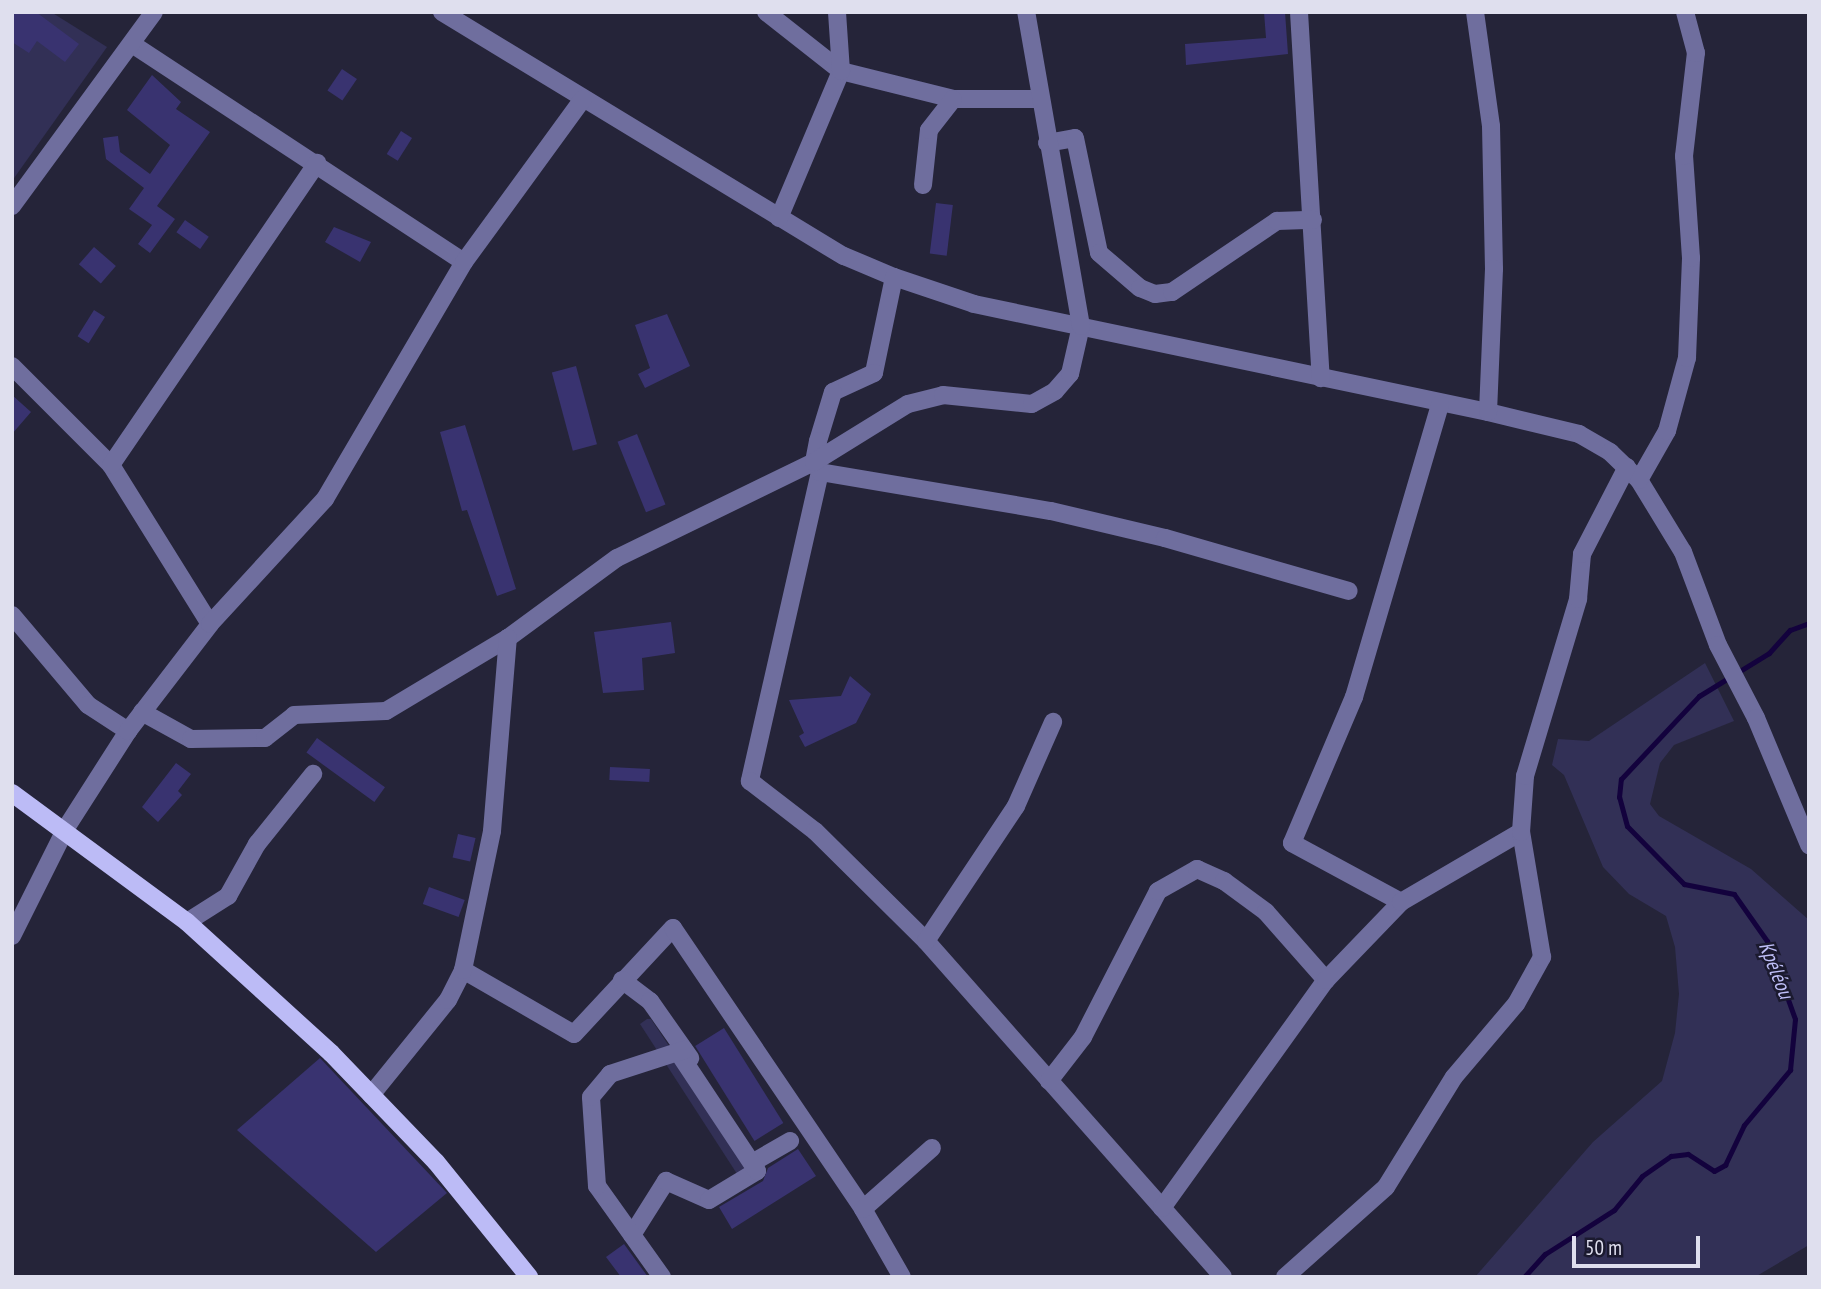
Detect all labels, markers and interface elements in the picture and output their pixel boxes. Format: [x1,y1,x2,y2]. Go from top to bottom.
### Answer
water label: Kpéléou [1753,938,1799,1002]
scale bar [1576,1222,1704,1266]
text: 50 m [1585,1234,1622,1261]

